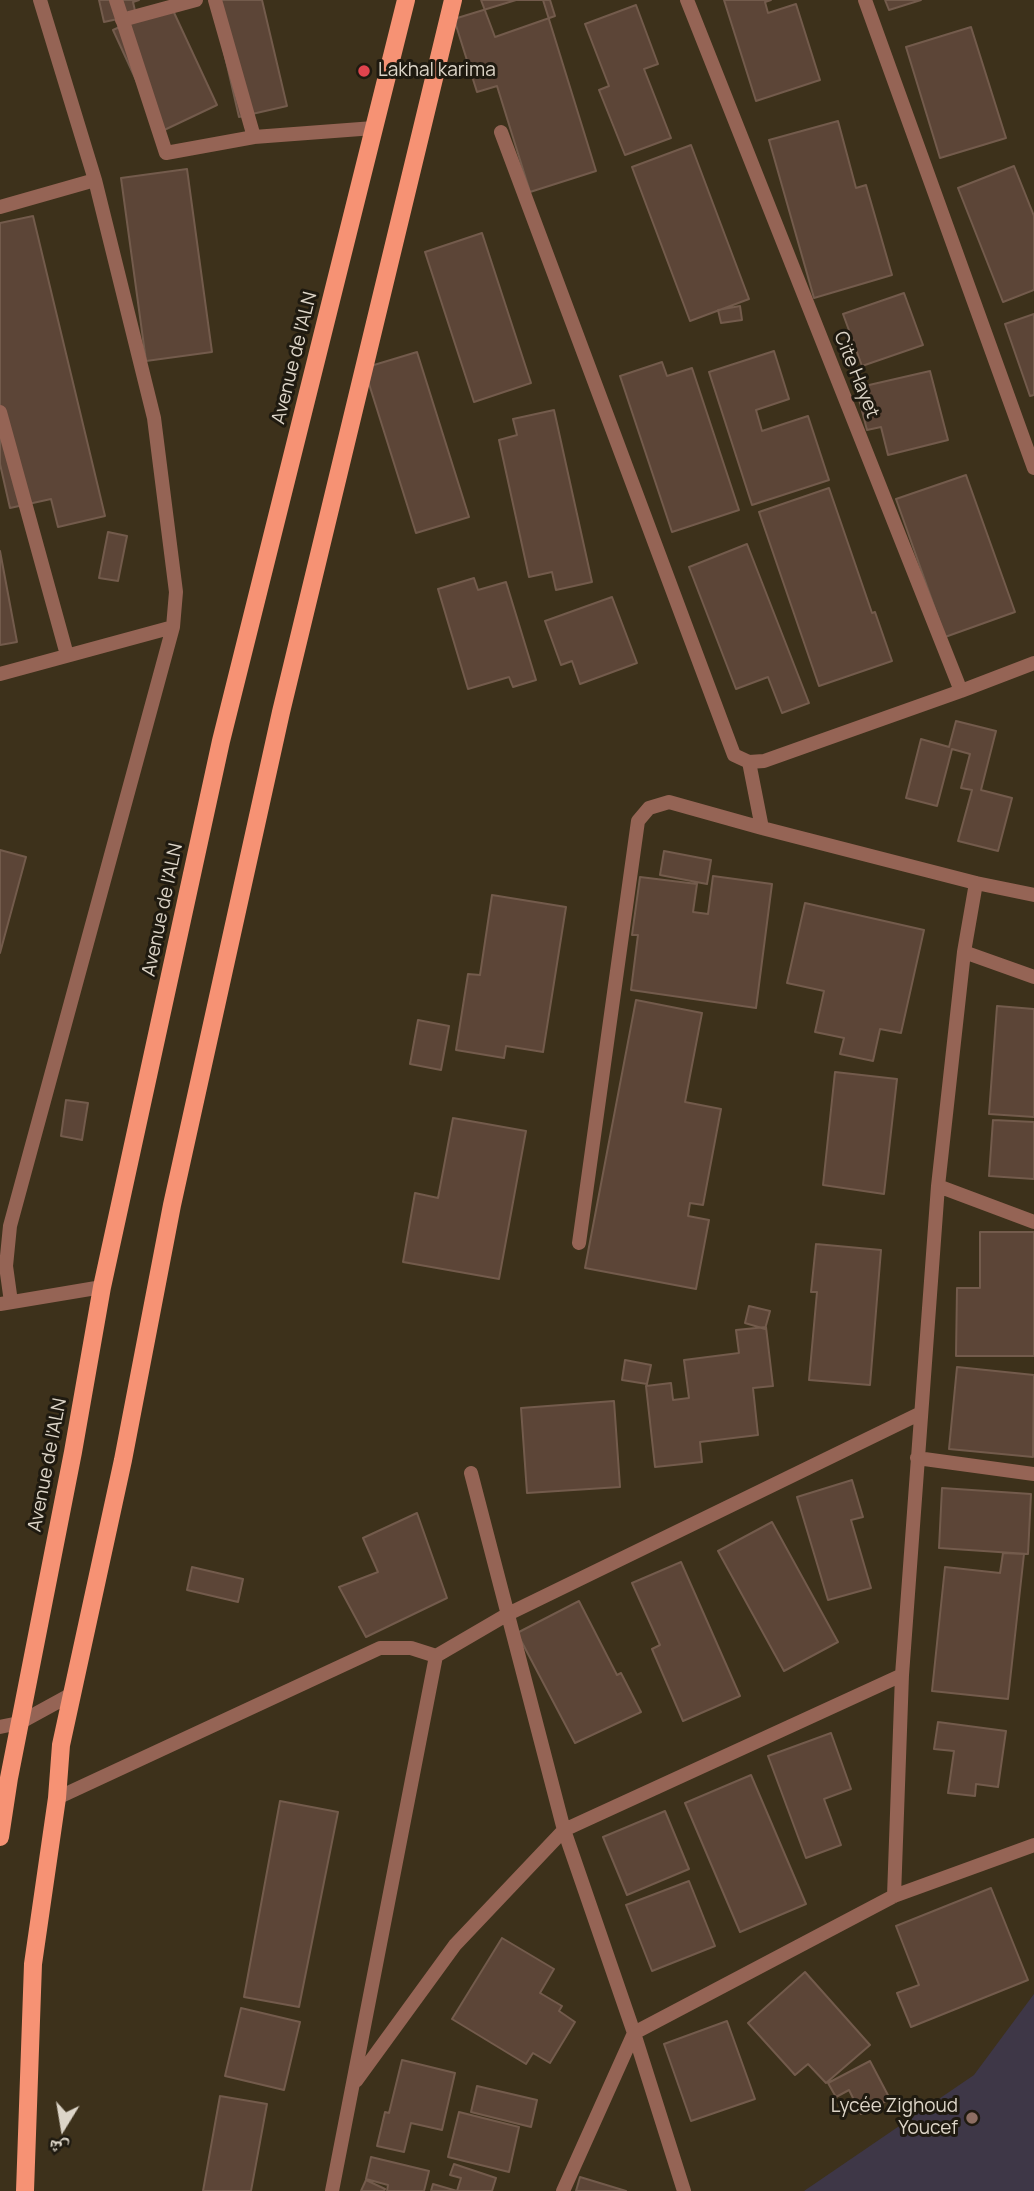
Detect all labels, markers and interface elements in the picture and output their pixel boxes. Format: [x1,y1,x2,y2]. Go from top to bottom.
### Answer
place label: Lakhal karima [378,60,496,82]
marker: Lakhal karima [356,63,372,79]
street label: Avenue de l'ALN [268,290,322,426]
street label: Cite Hayet [828,328,884,422]
street label: Avenue de l'ALN [138,841,188,979]
street label: Avenue de l'ALN [24,1396,72,1534]
north arrow [28,2093,98,2163]
place label: Lycée Zighoud Youcef [831,2096,958,2140]
marker: Lycée Zighoud Youcef [964,2110,980,2126]
text: ش [47,2134,71,2163]

